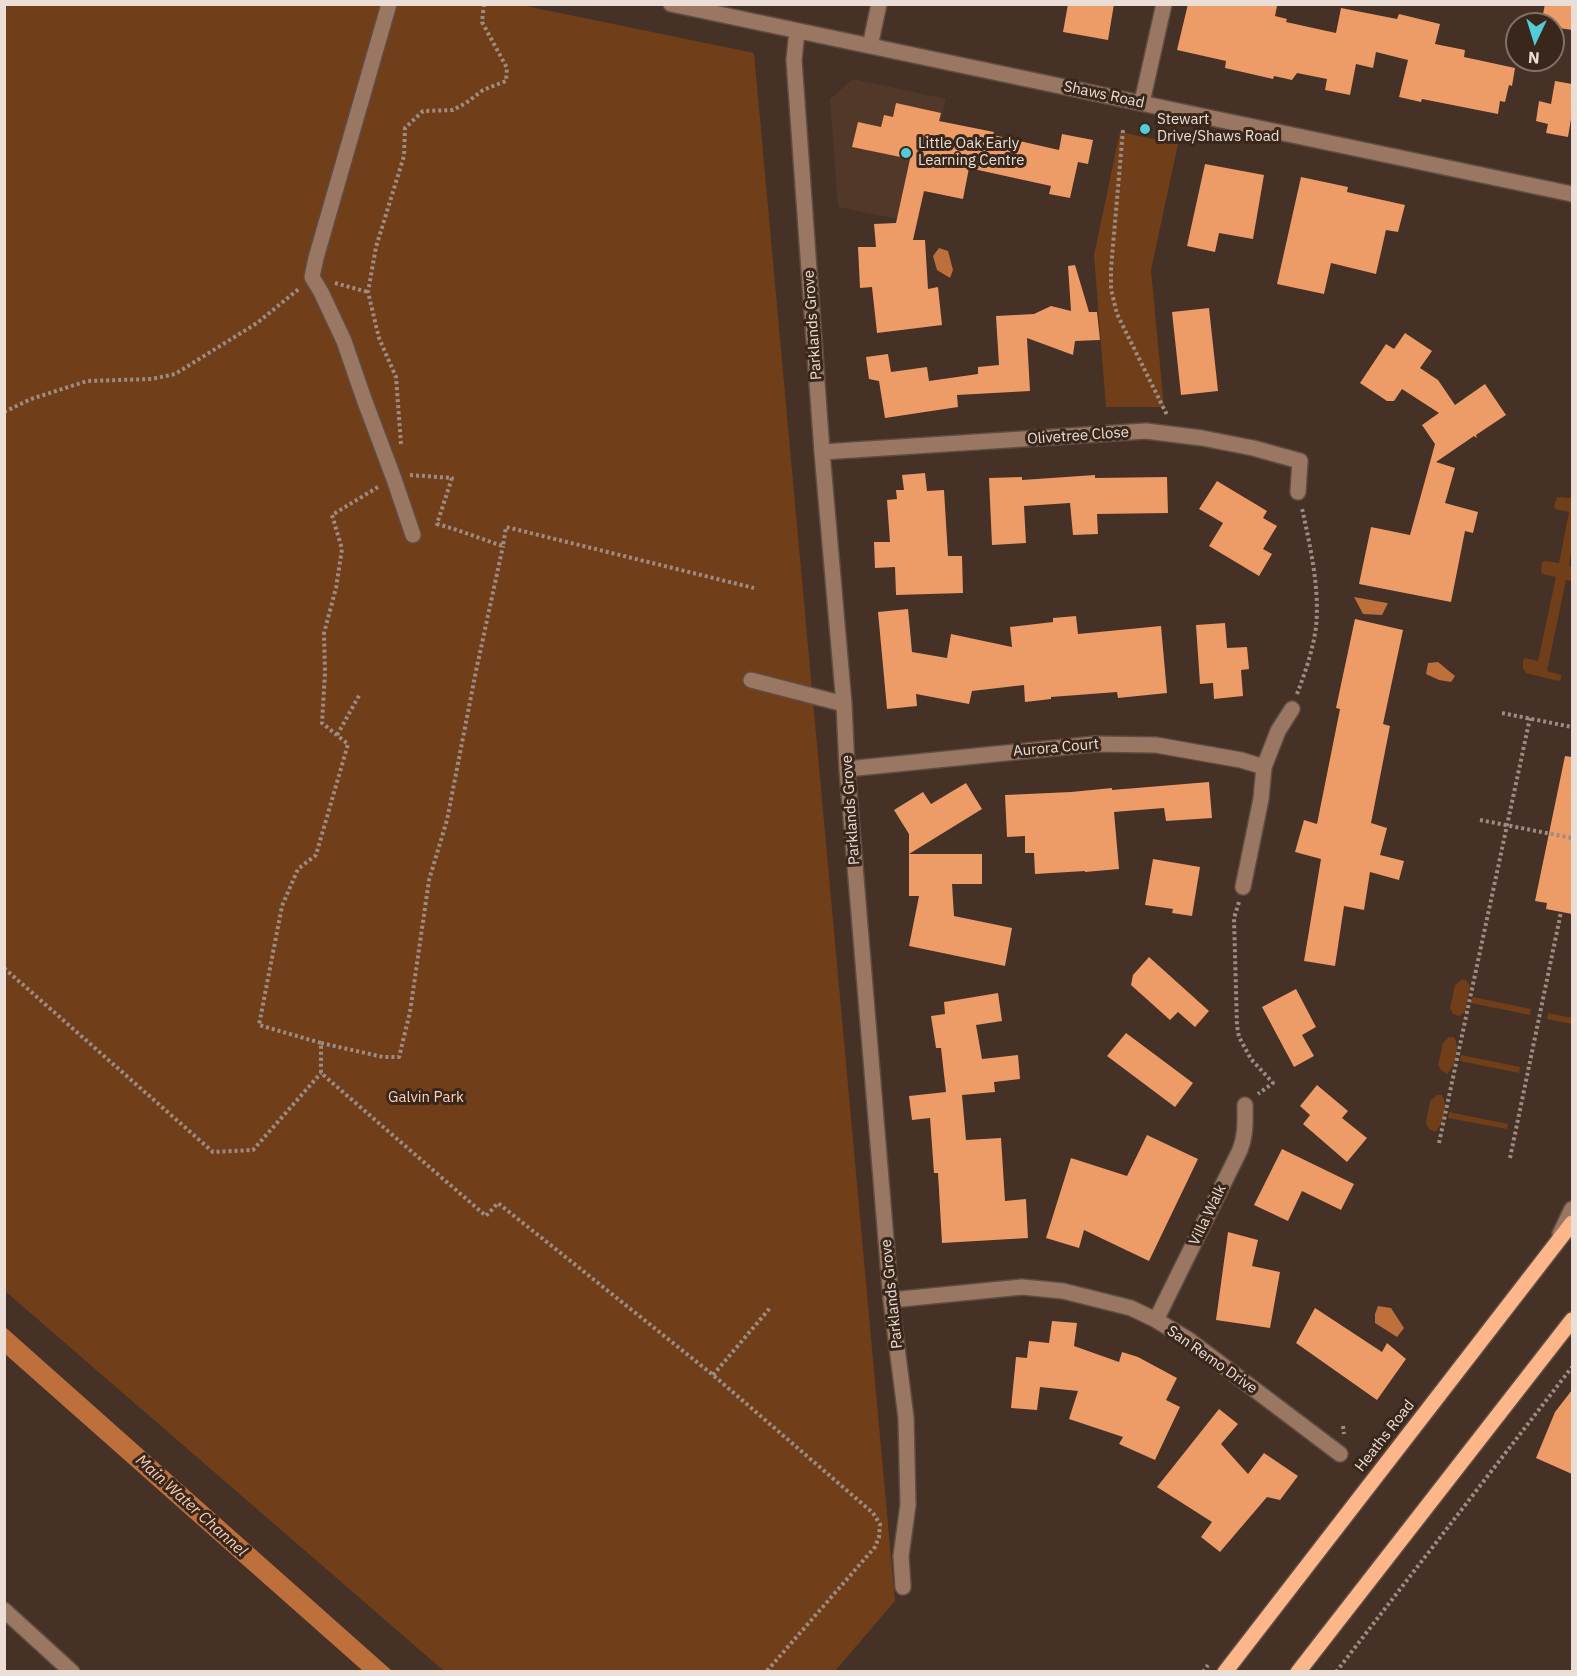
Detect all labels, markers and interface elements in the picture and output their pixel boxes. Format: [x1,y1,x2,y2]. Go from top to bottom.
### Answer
north arrow [1505,12,1565,72]
text: N [1527,48,1540,68]
street label: Shaws Road [1062,78,1146,112]
place label: Stewart Drive/Shaws Road [1157,111,1279,146]
marker: Stewart Drive/Shaws Road [1138,122,1152,136]
place label: Little Oak Early Learning Centre [918,135,1024,170]
marker: Little Oak Early Learning Centre [899,146,913,160]
street label: Parklands Grove [800,269,826,381]
street label: Olivetree Close [1027,423,1129,449]
street label: Aurora Court [1012,735,1100,761]
street label: Parklands Grove [838,754,864,866]
park label: Galvin Park [388,1089,464,1107]
street label: Villa Walk [1186,1182,1230,1248]
street label: Parklands Grove [877,1238,907,1350]
street label: San Remo Drive [1163,1322,1261,1398]
street label: Heaths Road [1351,1397,1419,1475]
water label: Main Water Channel [131,1451,251,1561]

